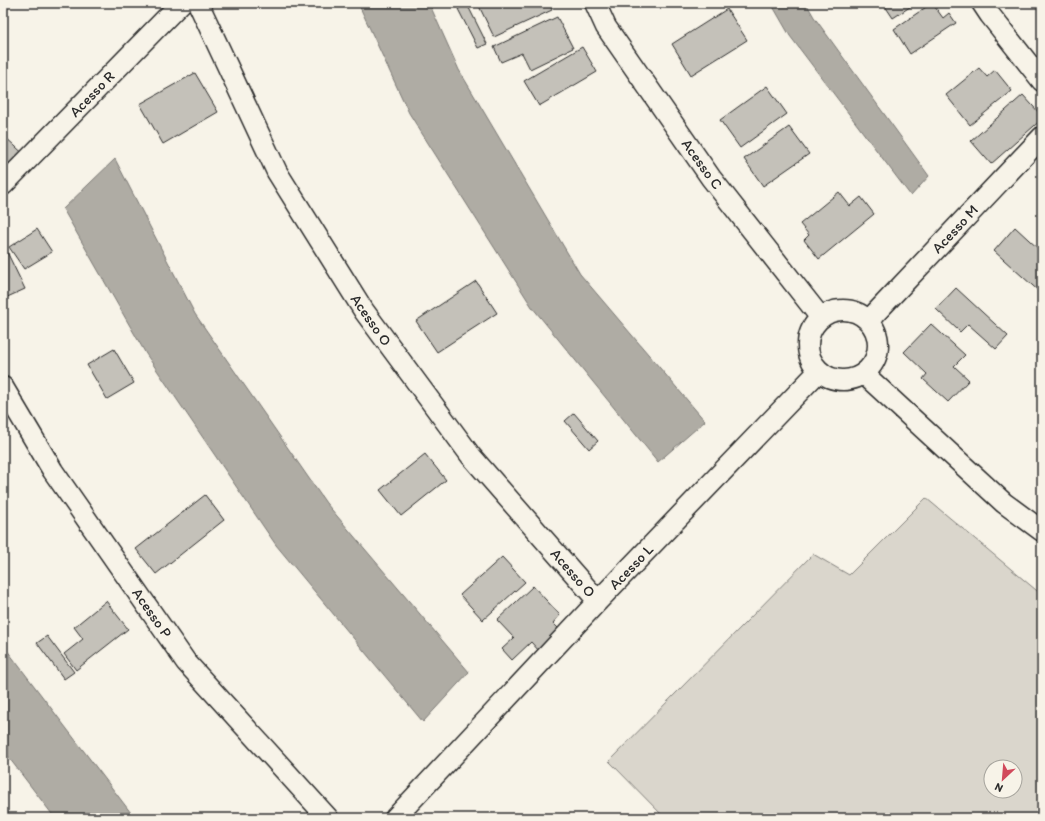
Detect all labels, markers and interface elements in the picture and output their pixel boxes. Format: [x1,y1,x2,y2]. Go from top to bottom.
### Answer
street label: Acesso R [66,67,118,121]
street label: Acesso C [678,135,726,193]
street label: Acesso M [928,201,982,257]
street label: Acesso O [347,291,395,349]
street label: Acesso L [605,540,657,593]
street label: Acesso O [547,545,599,601]
street label: Acesso P [128,585,176,642]
north arrow [983,759,1023,799]
text: N [993,780,1005,795]

